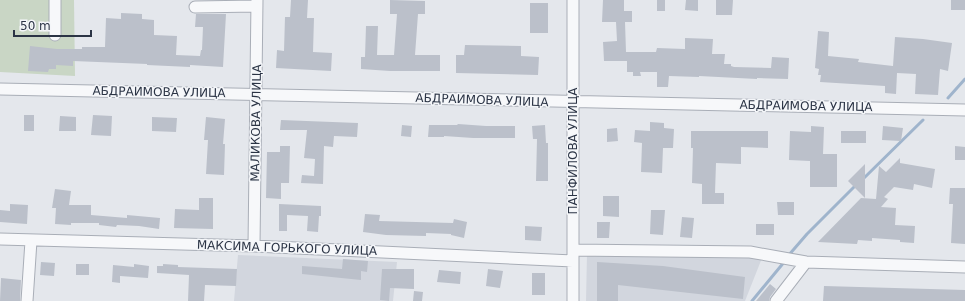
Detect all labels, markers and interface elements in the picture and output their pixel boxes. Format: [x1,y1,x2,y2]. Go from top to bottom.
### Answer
scale bar [14,12,91,38]
text: 50 m [20,19,51,33]
street label: МАЛИКОВА УЛИЦА [248,63,264,182]
street label: АБДРАИМОВА УЛИЦА [92,84,226,100]
street label: ПАНФИЛОВА УЛИЦА [566,87,580,215]
street label: АБДРАИМОВА УЛИЦА [415,91,550,109]
street label: АБДРАИМОВА УЛИЦА [739,98,873,114]
street label: МАКСИМА ГОРЬКОГО УЛИЦА [197,238,378,258]

